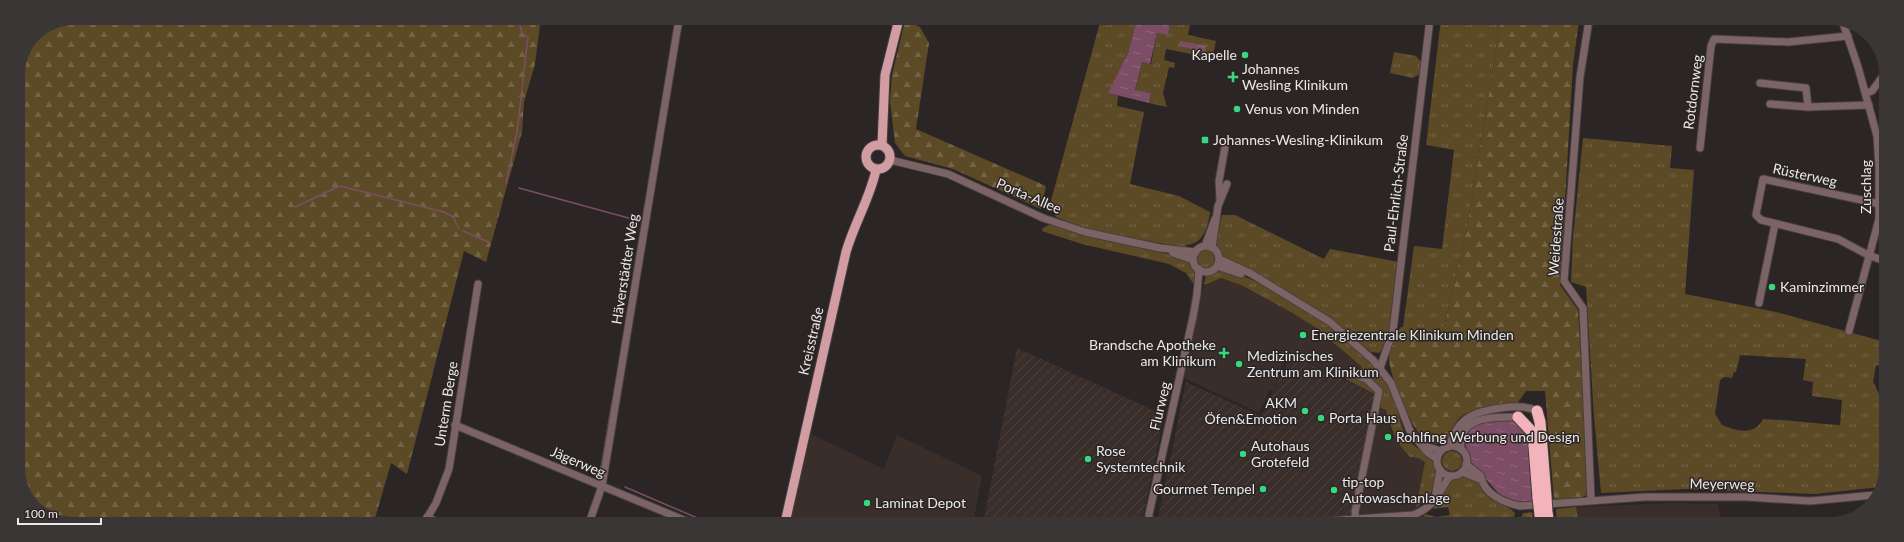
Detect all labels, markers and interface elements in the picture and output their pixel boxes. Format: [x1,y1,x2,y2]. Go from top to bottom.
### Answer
place label: Kapelle [1192,46,1237,63]
marker: Kapelle [1240,50,1250,60]
street label: Rotdornweg [1679,53,1706,130]
place label: Johannes Wesling Klinikum [1242,60,1348,93]
marker: Johannes Wesling Klinikum [1227,71,1239,83]
place label: Venus von Minden [1245,100,1359,117]
marker: Venus von Minden [1232,104,1242,114]
place label: Johannes-Wesling-Klinikum [1213,131,1383,148]
street label: Paul-Ehrlich-Straße [1380,133,1411,253]
marker: Johannes-Wesling-Klinikum [1200,135,1210,145]
street label: Rüsterweg [1771,159,1839,190]
street label: Zuschlag [1857,160,1874,214]
street label: Porta-Allee [994,174,1064,217]
street label: Weidestraße [1544,197,1567,277]
street label: Häverstädter Weg [607,212,642,325]
place label: Kaminzimmer [1780,278,1864,295]
marker: Kaminzimmer [1767,282,1777,292]
street label: Kreisstraße [794,305,827,377]
place label: Energiezentrale Klinikum Minden [1311,326,1514,343]
marker: Energiezentrale Klinikum Minden [1298,330,1308,340]
place label: Brandsche Apotheke am Klinikum [1089,336,1216,369]
place label: Medizinisches Zentrum am Klinikum [1247,347,1379,380]
marker: Brandsche Apotheke am Klinikum [1219,348,1229,358]
marker: Medizinisches Zentrum am Klinikum [1234,359,1244,369]
street label: Unterm Berge [430,360,461,448]
street label: Flurweg [1146,380,1173,432]
place label: AKM Öfen&Emotion [1204,394,1297,427]
marker: AKM Öfen&Emotion [1300,406,1310,416]
place label: Porta Haus [1329,409,1397,426]
marker: Porta Haus [1316,413,1326,423]
place label: Rohlfing Werbung und Design [1396,428,1580,445]
marker: Rohlfing Werbung und Design [1383,432,1393,442]
place label: Autohaus Grotefeld [1251,437,1310,470]
street label: Jägerweg [548,442,608,481]
place label: Rose Systemtechnik [1096,442,1186,475]
marker: Autohaus Grotefeld [1238,449,1248,459]
marker: Rose Systemtechnik [1083,454,1093,464]
place label: tip-top Autowaschanlage [1342,473,1450,506]
street label: Meyerweg [1689,474,1755,493]
place label: Gourmet Tempel [1153,480,1255,497]
marker: Gourmet Tempel [1258,484,1268,494]
marker: tip-top Autowaschanlage [1329,485,1339,495]
place label: Laminat Depot [875,494,966,511]
marker: Laminat Depot [862,498,872,508]
scale bar [18,500,101,526]
text: 100 m [24,506,58,521]

